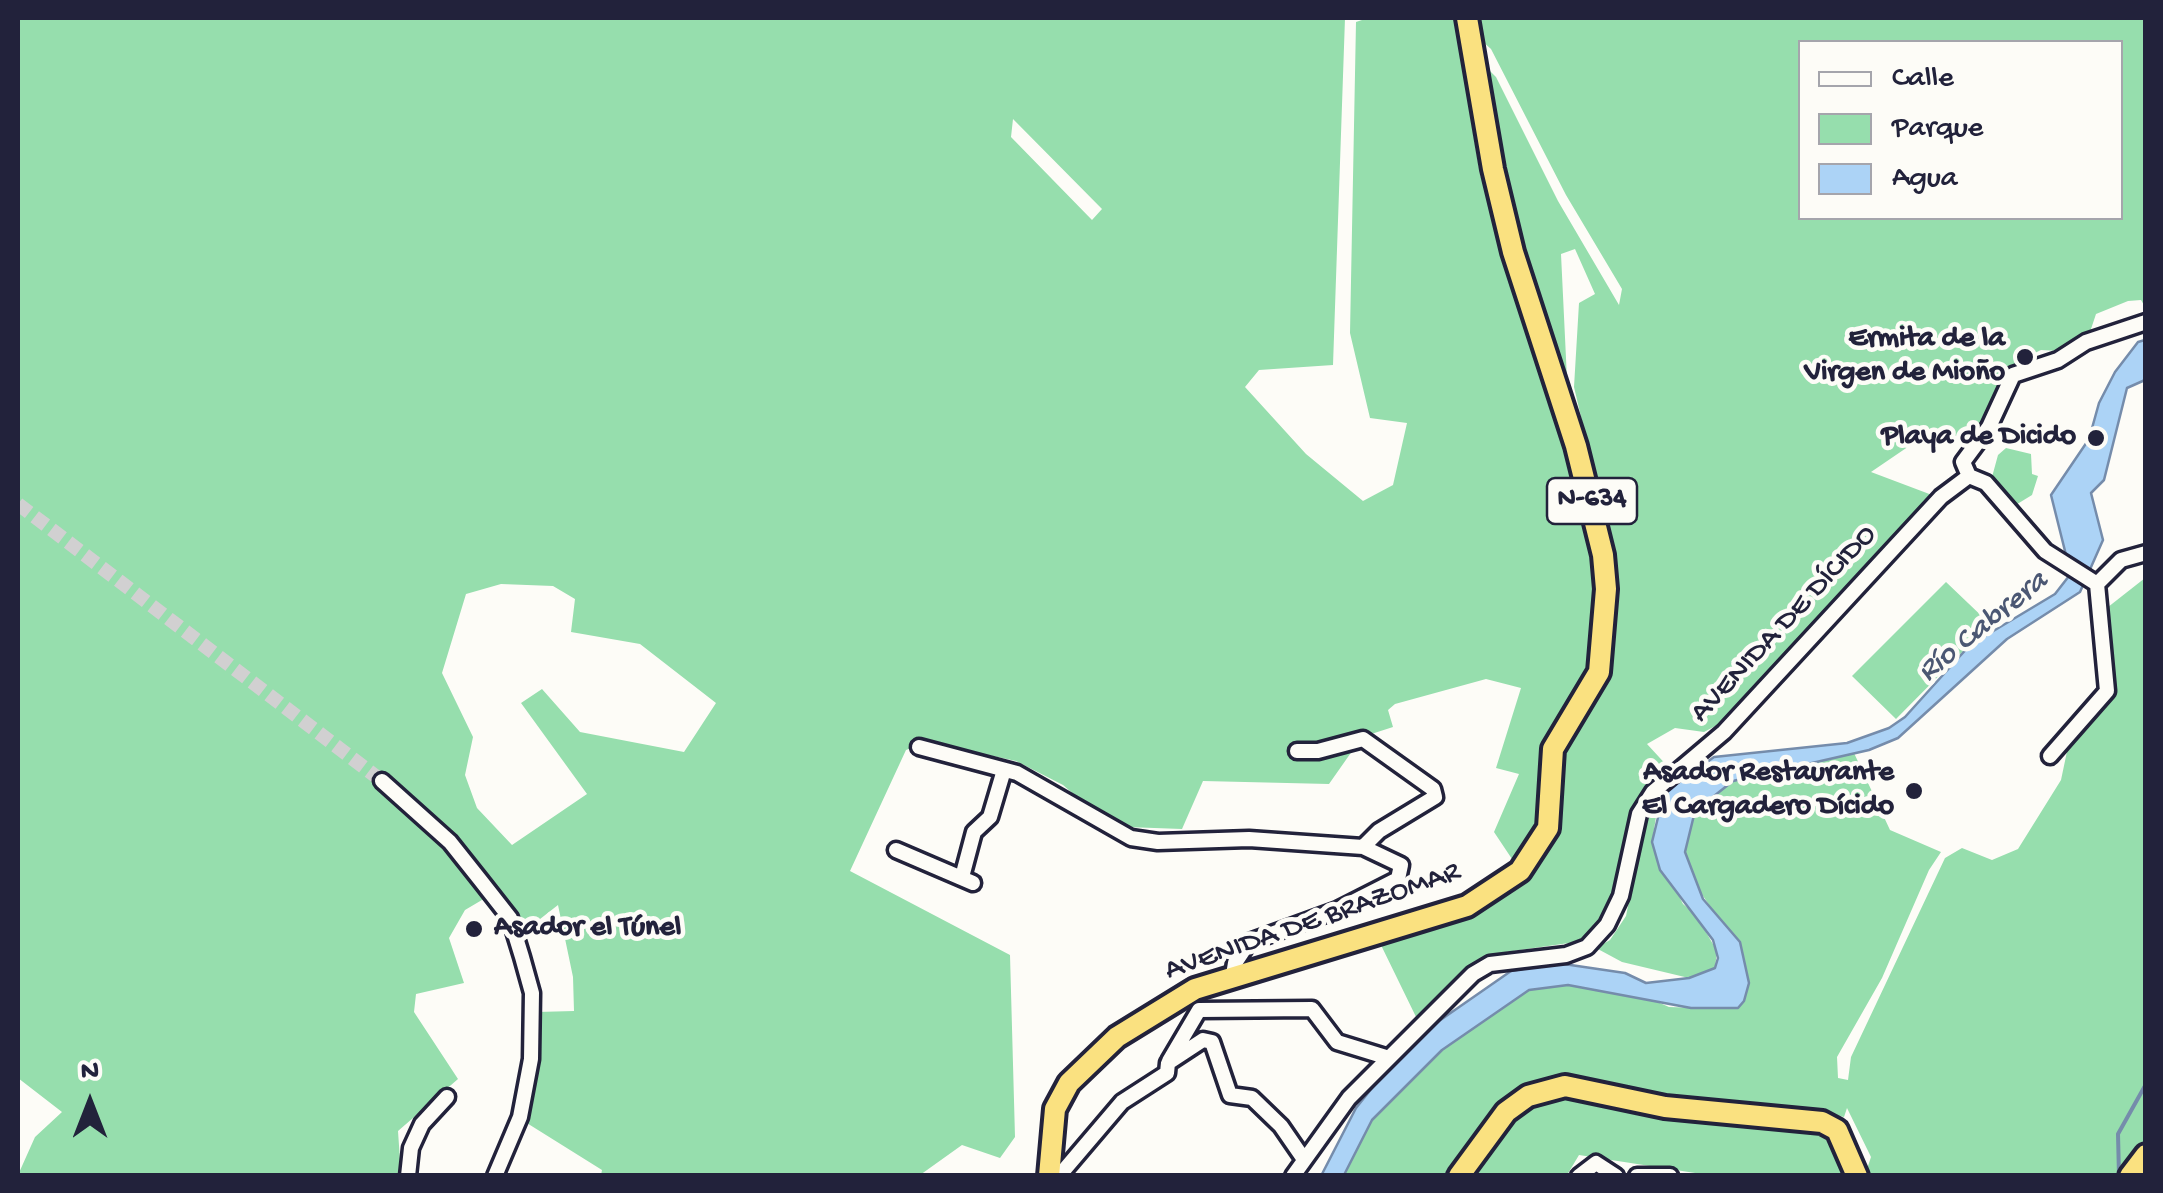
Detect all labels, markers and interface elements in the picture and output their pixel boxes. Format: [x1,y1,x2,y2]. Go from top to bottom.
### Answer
legend [1798,40,2123,220]
text: Calle [1892,62,1954,97]
text: Parque [1892,112,1983,147]
text: Agua [1892,162,1958,197]
place label: Ermita de la Virgen de Mioño [1804,322,2005,392]
marker: Ermita de la Virgen de Mioño [2014,346,2036,368]
place label: Playa de Dicido [1882,420,2076,456]
marker: Playa de Dicido [2085,427,2107,449]
road number: N-634 [1547,478,1637,524]
street label: AVENIDA DE DÍCIDO [1684,519,1886,731]
water label: Río Cabrera [1911,564,2057,692]
place label: Asador Restaurante El Cargadero Dícido [1642,756,1894,826]
marker: Asador Restaurante El Cargadero Dícido [1903,780,1925,802]
street label: AVENIDA DE BRAZOMAR [1161,856,1465,990]
place label: Asador el Túnel [494,911,681,947]
marker: Asador el Túnel [463,918,485,940]
north arrow [40,1053,140,1153]
text: N [81,1056,99,1089]

